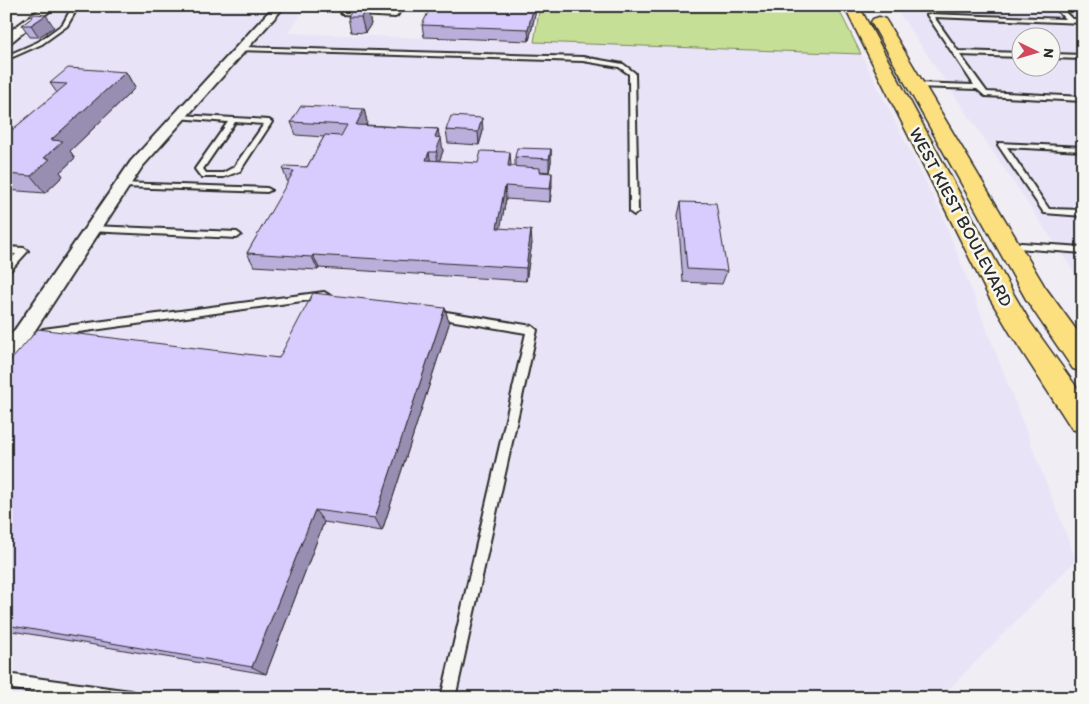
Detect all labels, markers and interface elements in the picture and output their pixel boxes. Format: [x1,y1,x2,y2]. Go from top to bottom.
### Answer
north arrow [1012,28,1062,78]
text: N [1040,48,1057,59]
street label: WEST KIEST BOULEVARD [904,124,1018,310]

